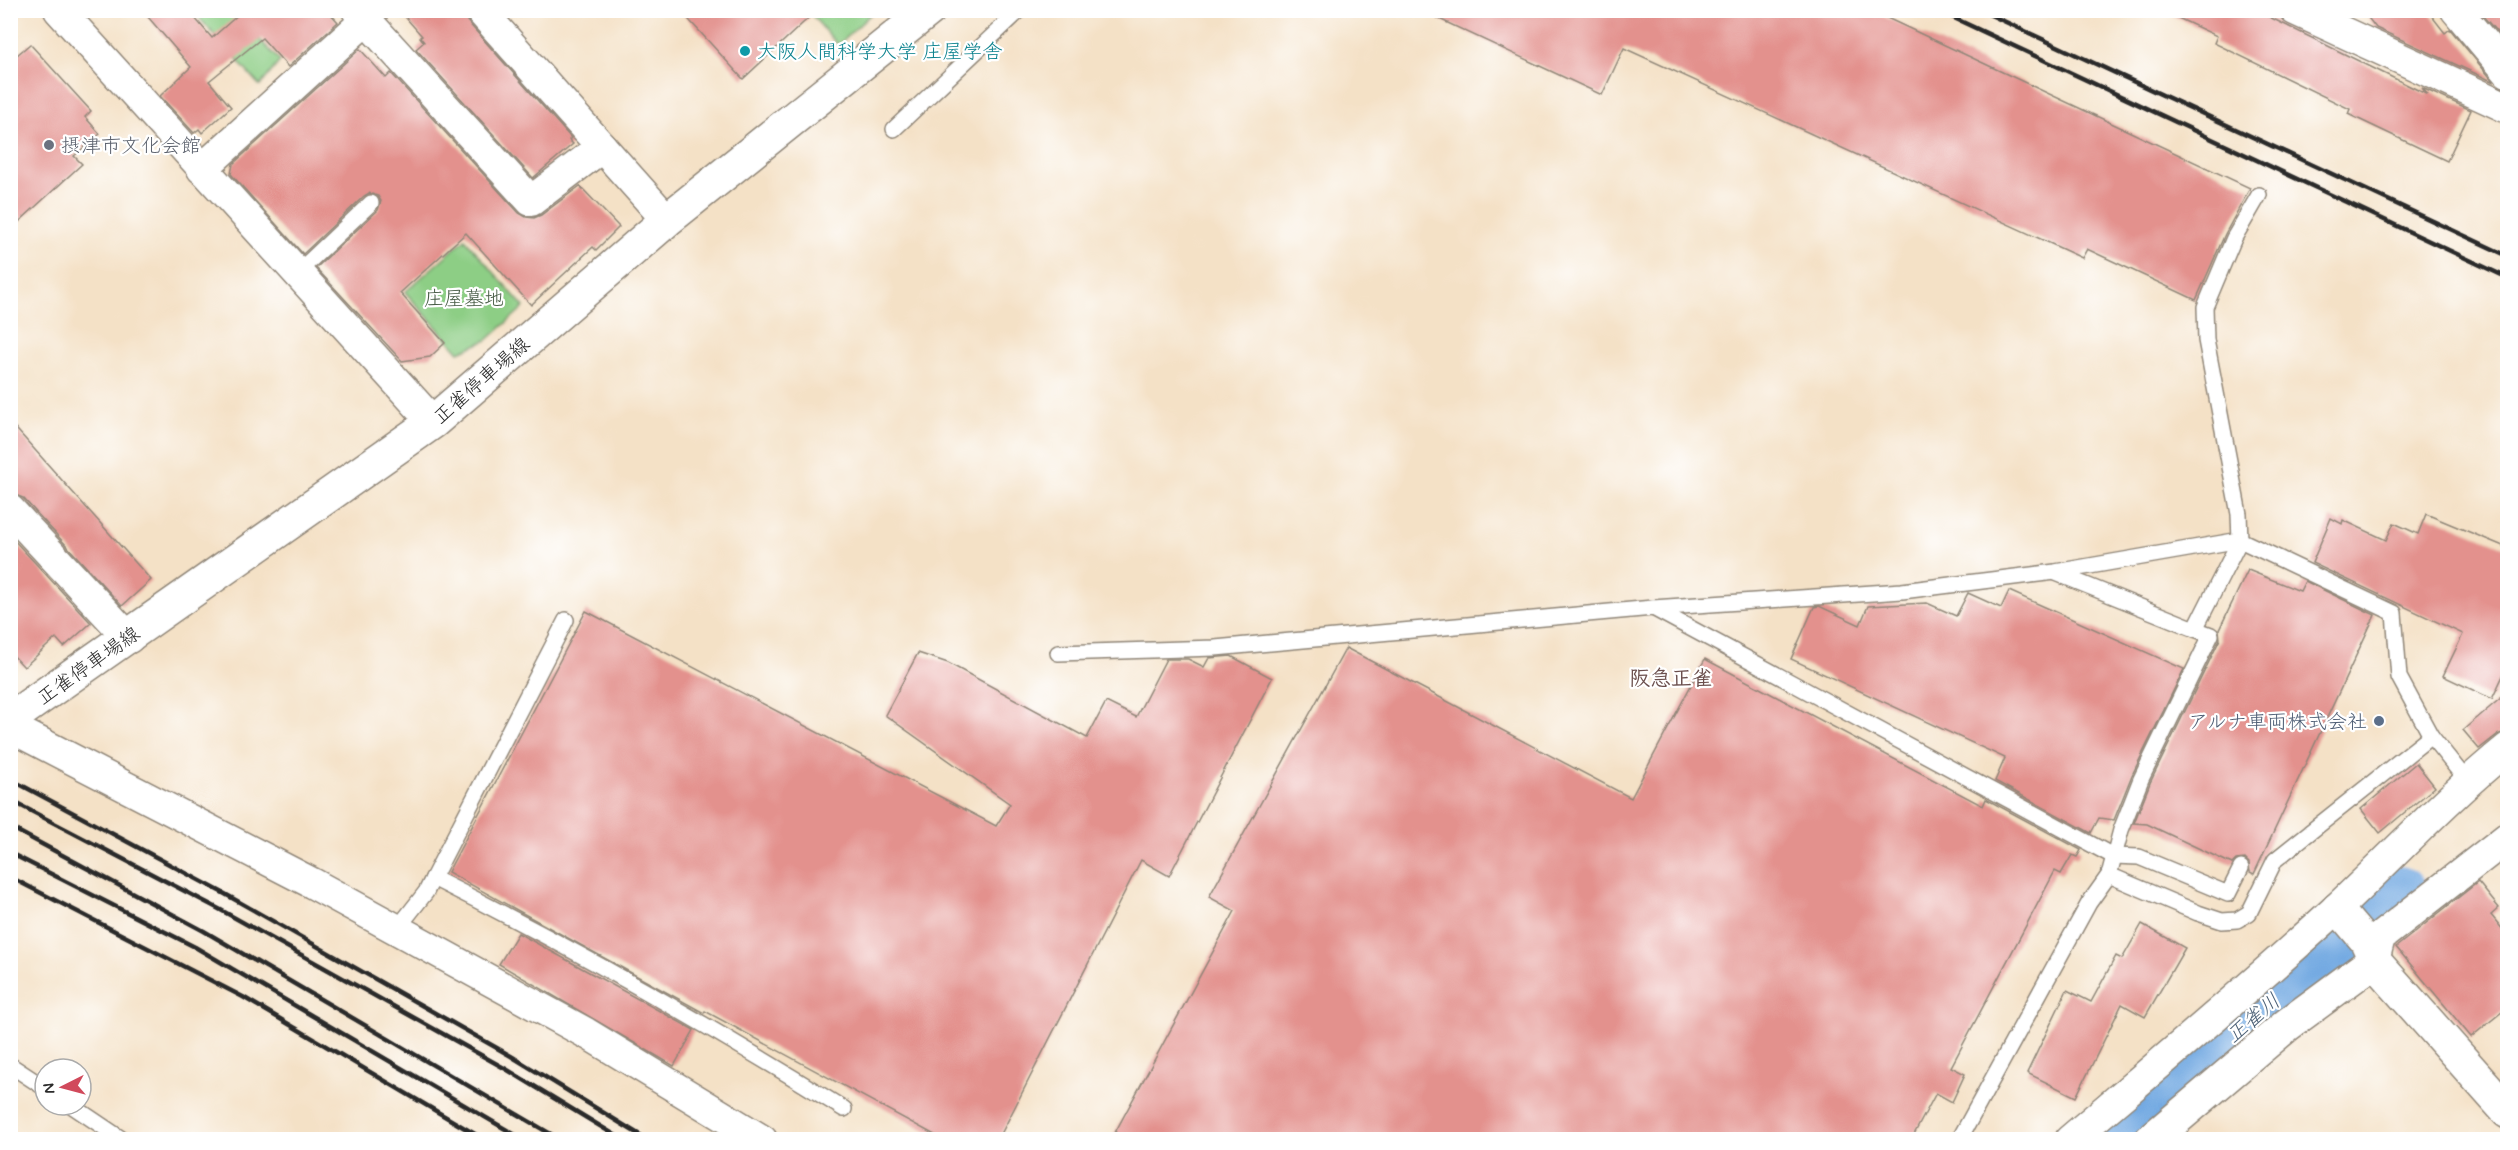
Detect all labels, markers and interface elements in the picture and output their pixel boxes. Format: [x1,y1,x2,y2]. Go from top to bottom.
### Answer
place label: 大阪人間科学大学 庄屋学舎 [757,39,1002,66]
marker: 大阪人間科学大学 庄屋学舎 [738,44,752,58]
place label: 摂津市文化会館 [61,133,201,160]
marker: 摂津市文化会館 [42,138,56,152]
park label: 庄屋墓地 [424,286,504,313]
street label: 正雀停車場線 [428,332,536,431]
street label: 正雀停車場線 [32,621,146,712]
district label: 阪急正雀 [1629,665,1713,693]
place label: アルナ車両株式会社 [2188,709,2367,736]
marker: アルナ車両株式会社 [2372,714,2386,728]
water label: 正雀川 [2221,988,2287,1050]
north arrow [33,1057,93,1117]
text: N [39,1082,61,1095]

